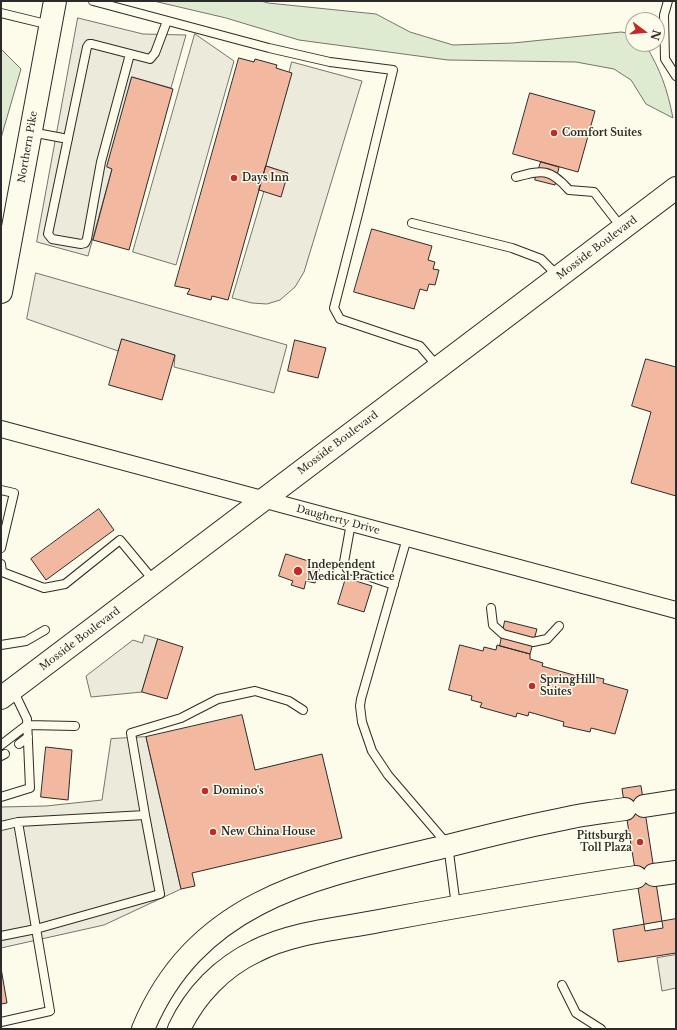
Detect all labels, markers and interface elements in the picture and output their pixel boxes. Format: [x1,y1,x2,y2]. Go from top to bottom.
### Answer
north arrow [625,12,665,52]
text: N [647,28,664,42]
street label: Northern Pike [16,110,40,184]
place label: Comfort Suites [562,127,642,139]
marker: Comfort Suites [549,128,559,138]
place label: Days Inn [242,172,289,184]
marker: Days Inn [229,173,239,183]
street label: Mosside Boulevard [554,214,640,282]
street label: Mosside Boulevard [295,409,381,477]
street label: Daugherty Drive [295,503,381,537]
place label: Independent Medical Practice [307,559,395,582]
marker: Independent Medical Practice [292,565,304,577]
street label: Mosside Boulevard [37,605,123,673]
place label: SpringHill Suites [540,674,596,698]
marker: SpringHill Suites [527,681,537,691]
place label: Domino's [213,785,264,797]
marker: Domino's [200,786,210,796]
place label: New China House [221,826,315,838]
marker: New China House [208,827,218,837]
place label: Pittsburgh Toll Plaza [577,830,632,854]
marker: Pittsburgh Toll Plaza [635,837,645,847]

